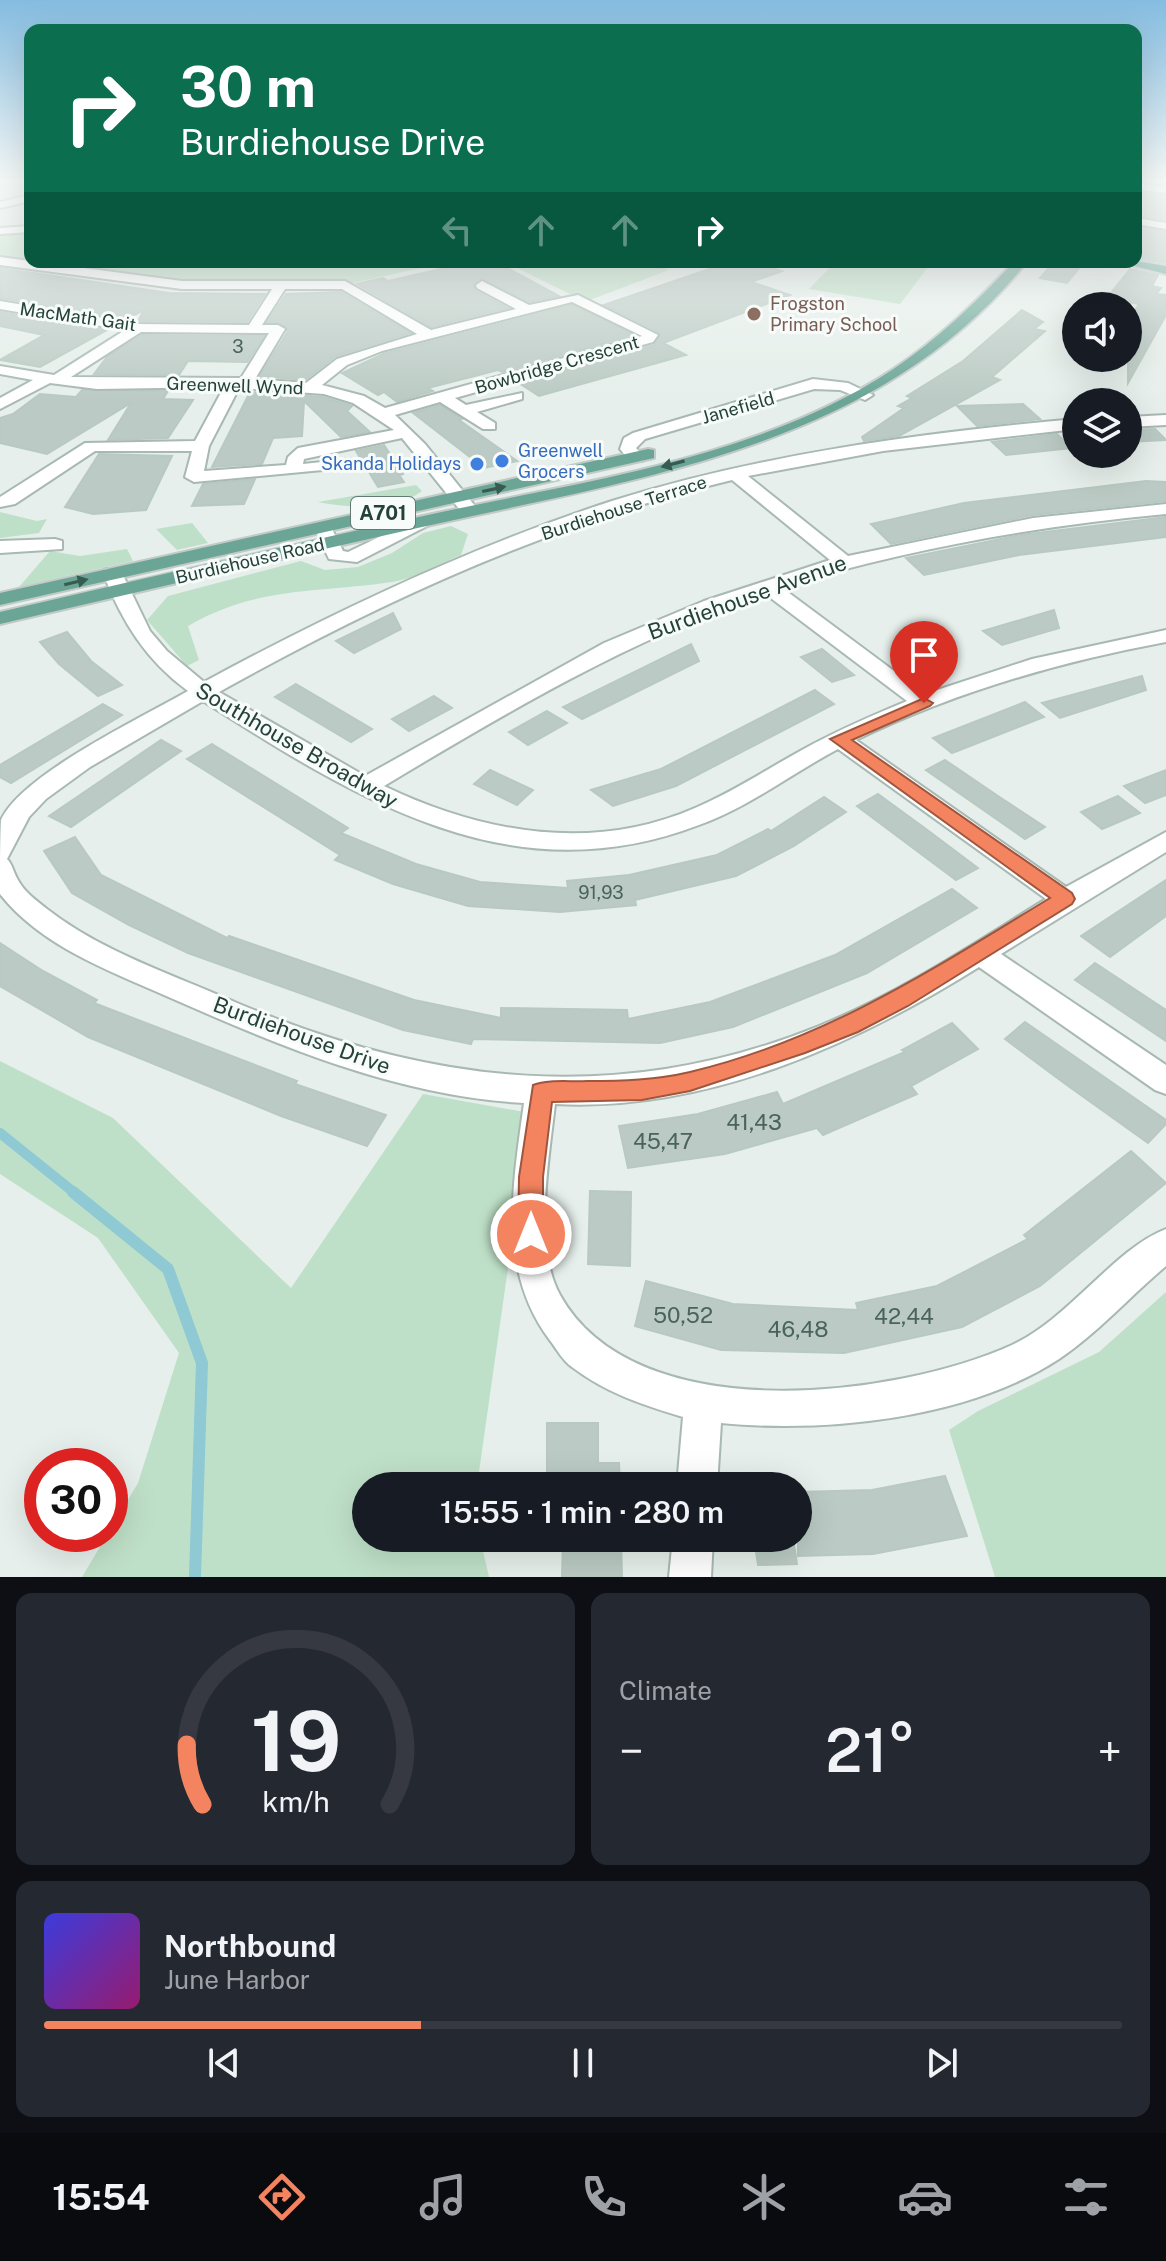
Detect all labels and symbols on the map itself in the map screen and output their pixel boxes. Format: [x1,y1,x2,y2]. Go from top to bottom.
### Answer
place label: Frogston Primary School [770,293,898,335]
street label: MacMath Gait [19,298,138,335]
marker: Frogston Primary School [745,305,763,323]
street label: Bowbridge Crescent [472,331,641,398]
house number: 3 [232,336,244,357]
street label: Greenwell Wynd [166,373,304,398]
street label: Janefield [699,387,777,428]
place label: Greenwell Grocers [518,440,603,482]
marker: Greenwell Grocers [493,452,511,470]
place label: Skanda Holidays [321,453,461,474]
marker: Skanda Holidays [468,455,486,473]
one-way arrow [660,459,685,471]
street label: Burdiehouse Terrace [538,471,709,544]
one-way arrow [481,482,506,495]
road number: A701 [351,497,415,529]
street label: Burdiehouse Road [173,533,326,588]
street label: Burdiehouse Avenue [644,549,850,645]
one-way arrow [64,575,89,588]
pin [890,621,958,703]
street label: Southhouse Broadway [191,676,403,814]
house number: 91,93 [578,882,624,903]
street label: Burdiehouse Drive [210,991,394,1079]
house number: 41,43 [726,1109,782,1135]
house number: 45,47 [633,1128,693,1154]
position arrow [489,1192,573,1276]
house number: 50,52 [653,1302,713,1328]
house number: 42,44 [874,1303,934,1329]
house number: 46,48 [768,1316,828,1342]
speed limit sign: 30 [24,1448,128,1552]

